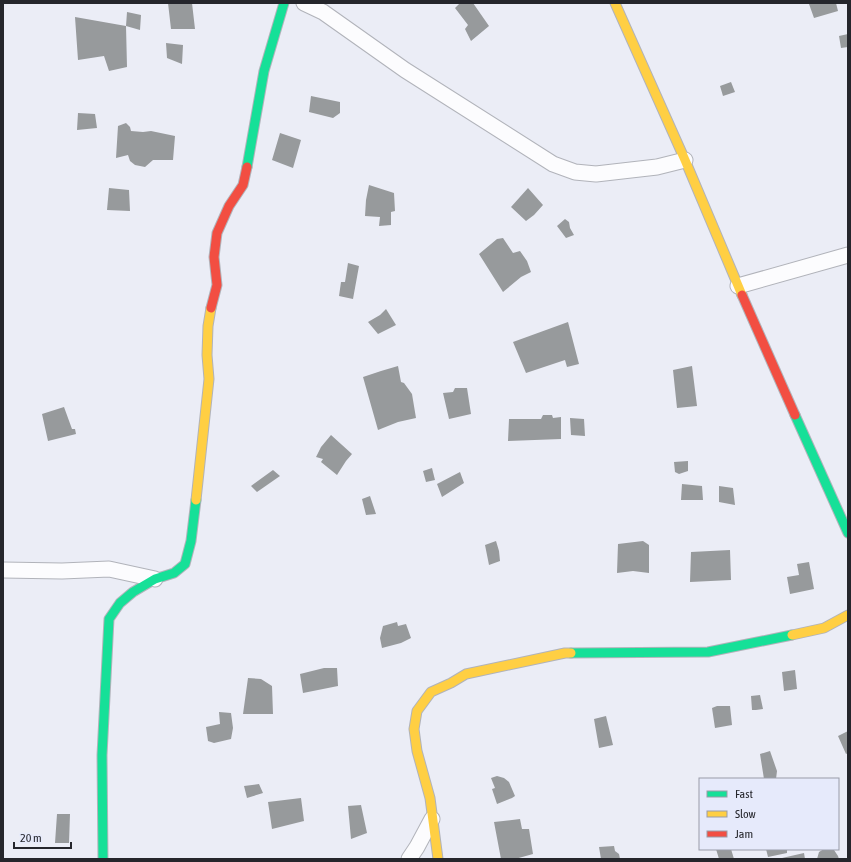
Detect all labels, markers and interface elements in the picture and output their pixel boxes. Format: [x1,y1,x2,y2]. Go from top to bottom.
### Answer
legend [699,778,839,850]
text: Fast [735,787,753,801]
text: Slow [735,807,756,821]
scale bar [14,824,71,850]
text: Jam [735,827,753,841]
text: 20 m [20,831,42,845]

